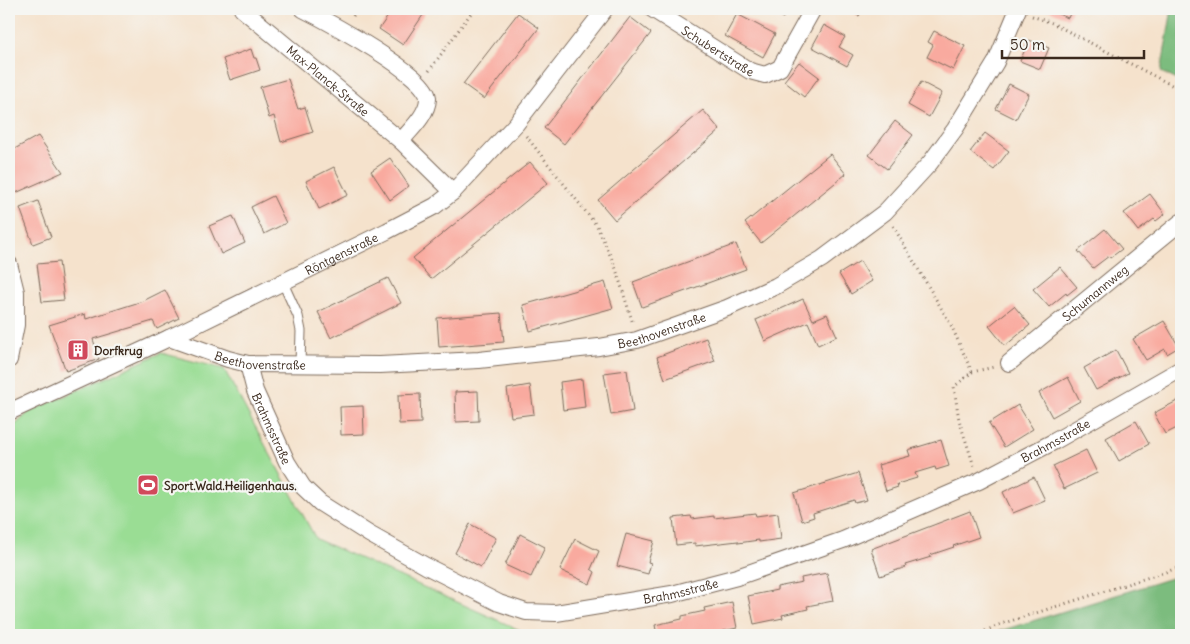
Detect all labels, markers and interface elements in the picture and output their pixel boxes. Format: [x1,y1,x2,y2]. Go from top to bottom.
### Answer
street label: Schubertstraße [679,22,755,79]
scale bar [1002,28,1145,60]
text: 50 m [1010,35,1045,54]
street label: Max-Planck-Straße [284,42,373,119]
street label: Röntgenstraße [302,229,380,278]
street label: Schumannweg [1059,261,1131,324]
street label: Beethovenstraße [616,309,708,351]
building icon: Dorfkrug [66,338,90,362]
place label: Dorfkrug [94,343,143,359]
street label: Beethovenstraße [213,347,306,372]
street label: Brahmsstraße [249,390,294,466]
street label: Brahmsstraße [1018,415,1092,465]
sports icon: Sport.Wald.Heiligenhaus. [136,473,160,497]
place label: Sport.Wald.Heiligenhaus. [164,478,297,494]
street label: Brahmsstraße [642,575,720,606]

